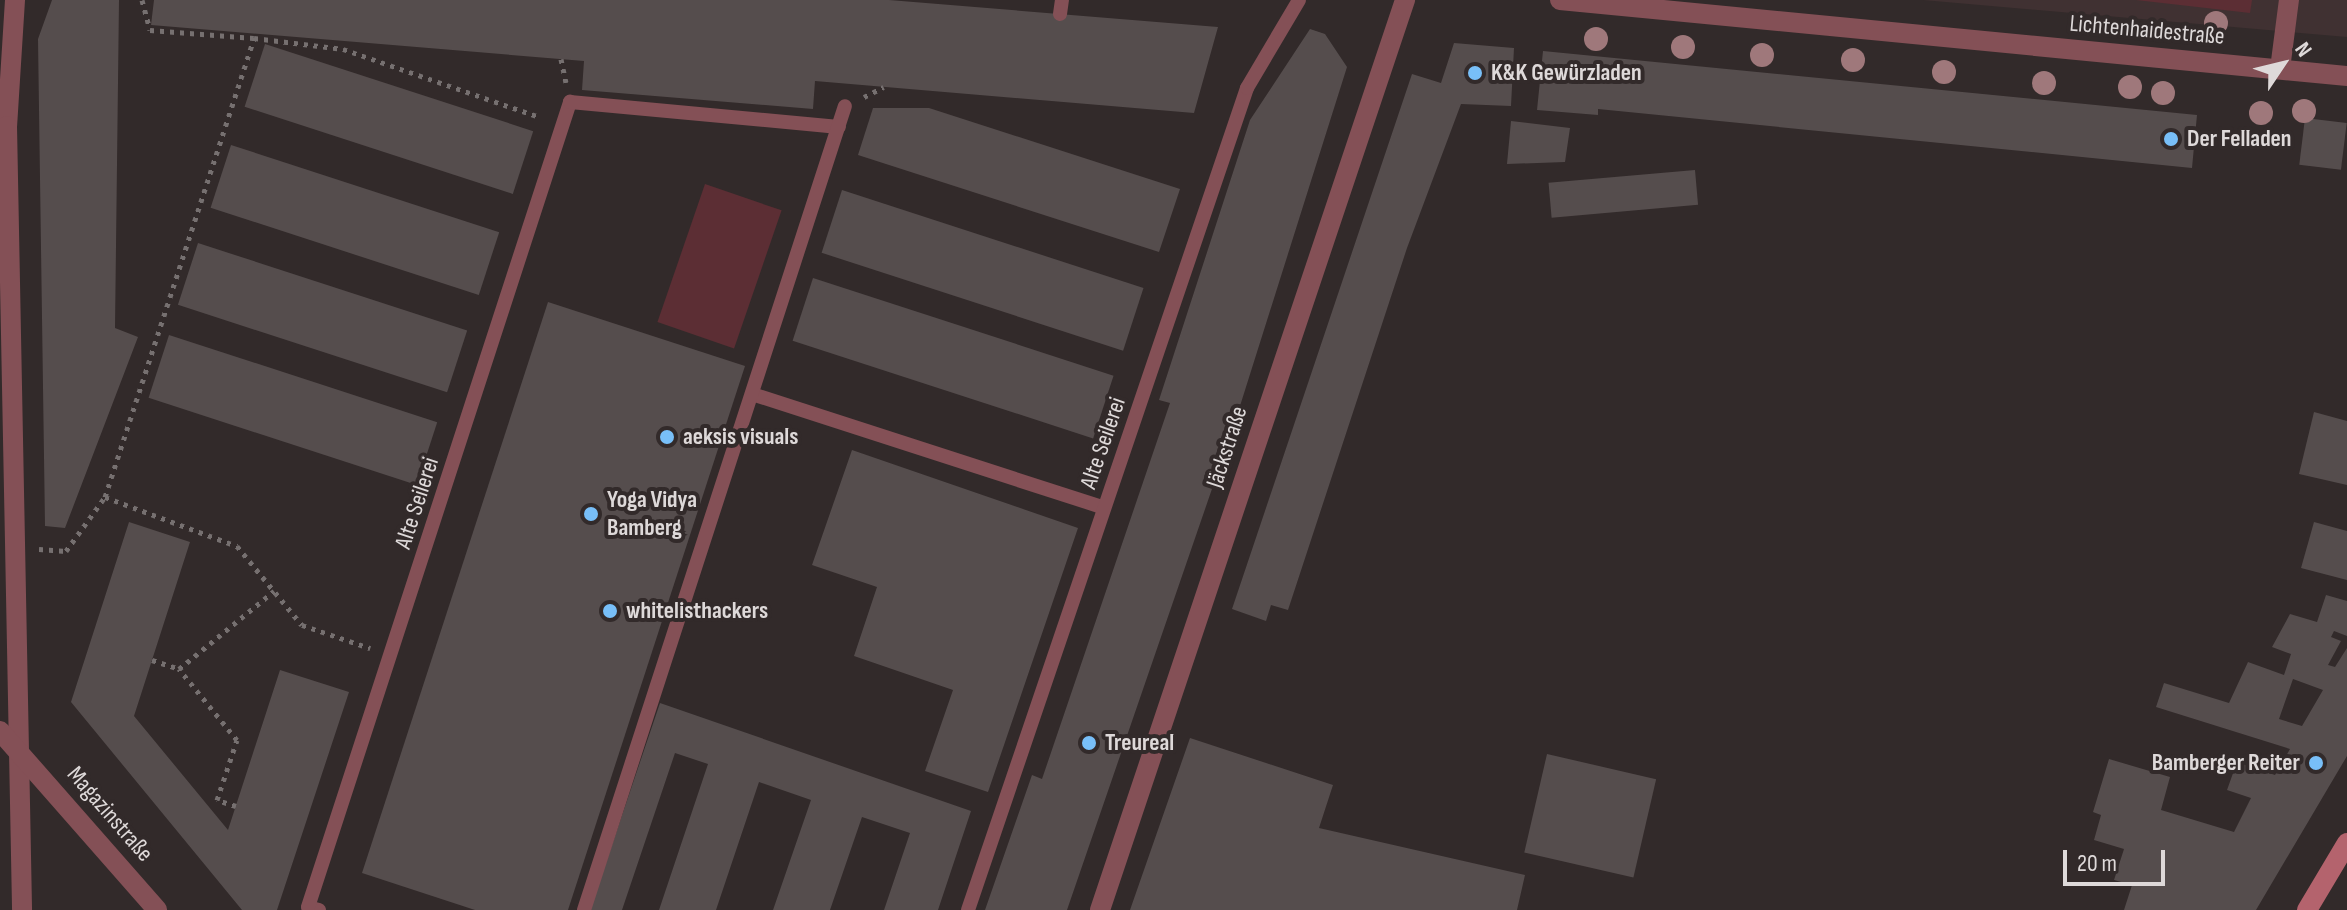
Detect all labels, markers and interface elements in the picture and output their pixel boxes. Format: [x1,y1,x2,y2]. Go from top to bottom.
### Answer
street label: Lichtenhaidestraße [2068,9,2226,51]
north arrow [2243,24,2323,104]
text: N [2289,37,2317,63]
place label: K&K Gewürzladen [1491,59,1642,87]
marker: K&K Gewürzladen [1466,64,1484,82]
place label: Der Felladen [2187,125,2292,153]
marker: Der Felladen [2162,130,2180,148]
street label: Alte Seilerei [1074,394,1132,492]
street label: Jäckstraße [1200,403,1254,491]
place label: aeksis visuals [683,423,798,451]
marker: aeksis visuals [658,428,676,446]
street label: Alte Seilerei [389,453,445,553]
place label: Yoga Vidya Bamberg [607,486,697,542]
marker: Yoga Vidya Bamberg [582,505,600,523]
place label: whitelisthackers [626,597,768,625]
marker: whitelisthackers [601,602,619,620]
place label: Treureal [1105,729,1174,757]
marker: Treureal [1080,734,1098,752]
place label: Bamberger Reiter [2152,749,2300,777]
marker: Bamberger Reiter [2307,754,2325,772]
street label: Magazinstraße [61,760,159,868]
scale bar [2067,834,2169,884]
text: 20 m [2077,849,2117,878]

